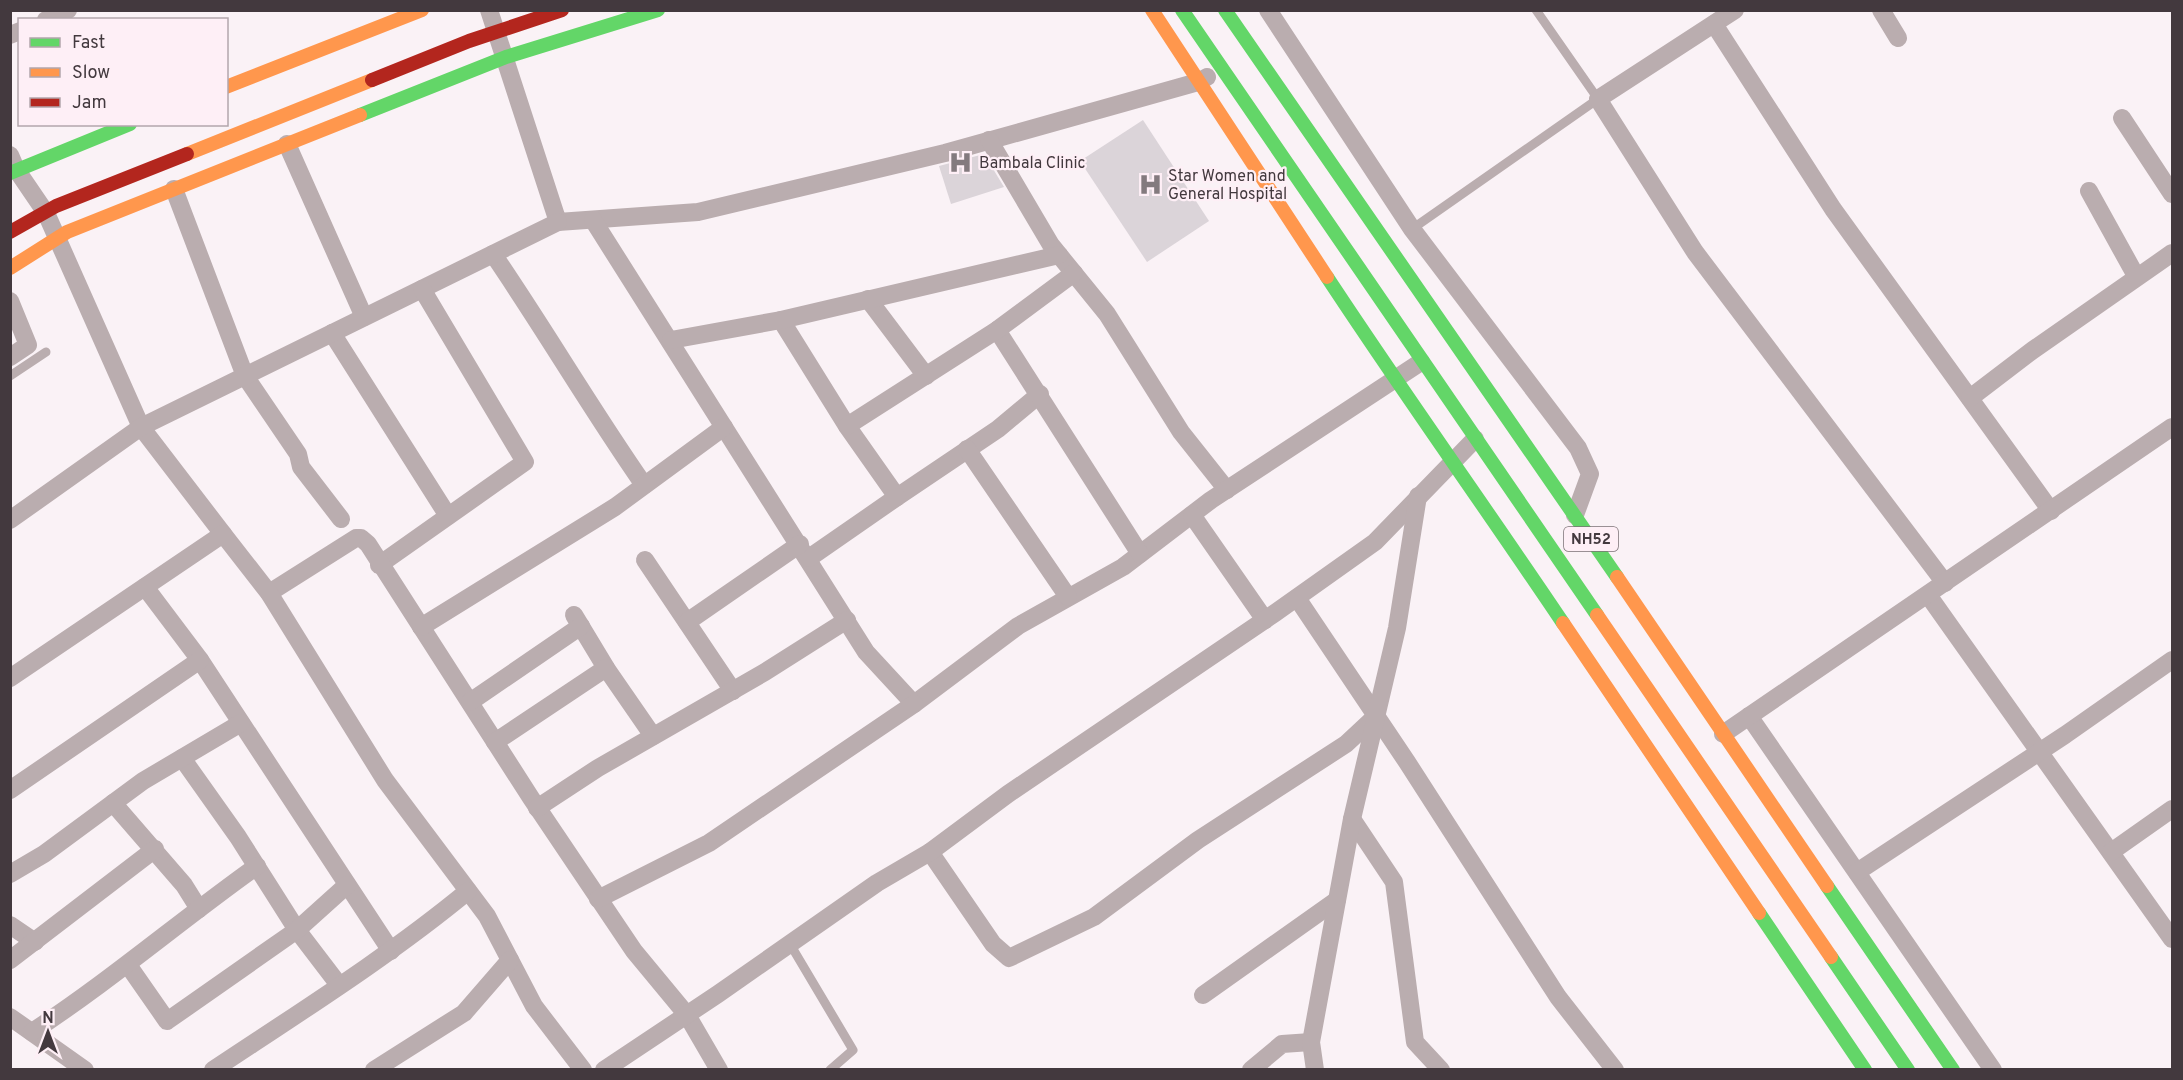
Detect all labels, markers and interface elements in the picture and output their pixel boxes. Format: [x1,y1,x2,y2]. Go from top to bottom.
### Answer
legend [18,18,228,126]
text: Fast [72,32,105,55]
text: Slow [72,62,110,85]
text: Jam [72,92,107,115]
hospital icon: Bambala Clinic [948,149,974,175]
place label: Bambala Clinic [979,154,1086,174]
place label: Star Women and General Hospital [1168,167,1287,205]
hospital icon: Star Women and General Hospital [1137,171,1163,197]
road number: NH52 [1564,527,1618,551]
north arrow [18,1002,78,1062]
text: N [42,1009,54,1029]

